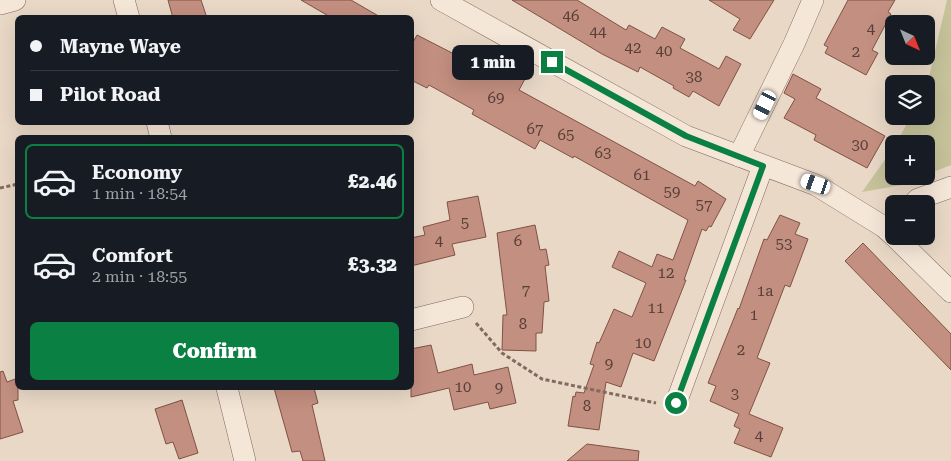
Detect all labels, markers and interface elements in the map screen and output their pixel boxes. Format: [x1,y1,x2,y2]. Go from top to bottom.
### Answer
house number: 46 [563,7,579,25]
north arrow [885,15,935,65]
map controls [885,15,935,245]
house number: 4 [867,20,876,38]
house number: 44 [590,23,607,41]
text: Mayne Waye [60,35,181,58]
house number: 42 [625,39,641,57]
house number: 40 [656,42,672,60]
house number: 2 [852,43,860,61]
callout: 1 min [452,44,534,80]
route end [541,51,563,73]
text: 1 min [471,53,515,72]
house number: 38 [686,68,702,86]
button: layers [885,75,935,125]
text: Pilot Road [60,83,160,106]
car [751,88,778,122]
house number: 69 [488,89,504,107]
house number: 67 [527,120,543,138]
house number: 65 [558,126,574,144]
button: + [885,135,935,185]
house number: 30 [852,136,868,154]
house number: 63 [595,144,611,162]
icon: car [32,159,77,204]
text: Economy [92,161,182,184]
house number: 61 [634,166,650,184]
text: £2.46 [348,170,397,193]
car [799,172,832,196]
house number: 59 [664,183,680,201]
text: 1 min · 18:54 [92,184,187,203]
button: − [885,195,935,245]
house number: 57 [696,196,712,214]
house number: 5 [461,214,469,232]
house number: 4 [435,232,444,250]
house number: 6 [514,232,522,250]
house number: 53 [776,235,792,253]
icon: car [32,242,77,287]
text: Comfort [92,244,173,267]
text: £3.32 [348,253,397,276]
house number: 12 [658,264,674,282]
text: 2 min · 18:55 [92,267,187,286]
house number: 7 [522,281,530,299]
house number: 1a [757,282,773,300]
house number: 11 [648,299,664,317]
house number: 1 [750,306,758,324]
house number: 8 [519,315,527,333]
button: Confirm [30,322,399,380]
house number: 10 [635,334,651,352]
house number: 2 [737,341,745,359]
house number: 9 [605,355,613,373]
house number: 10 [455,378,471,396]
house number: 9 [495,379,503,397]
house number: 3 [731,385,739,403]
route start [665,392,687,414]
house number: 8 [583,397,591,415]
house number: 4 [755,427,764,445]

